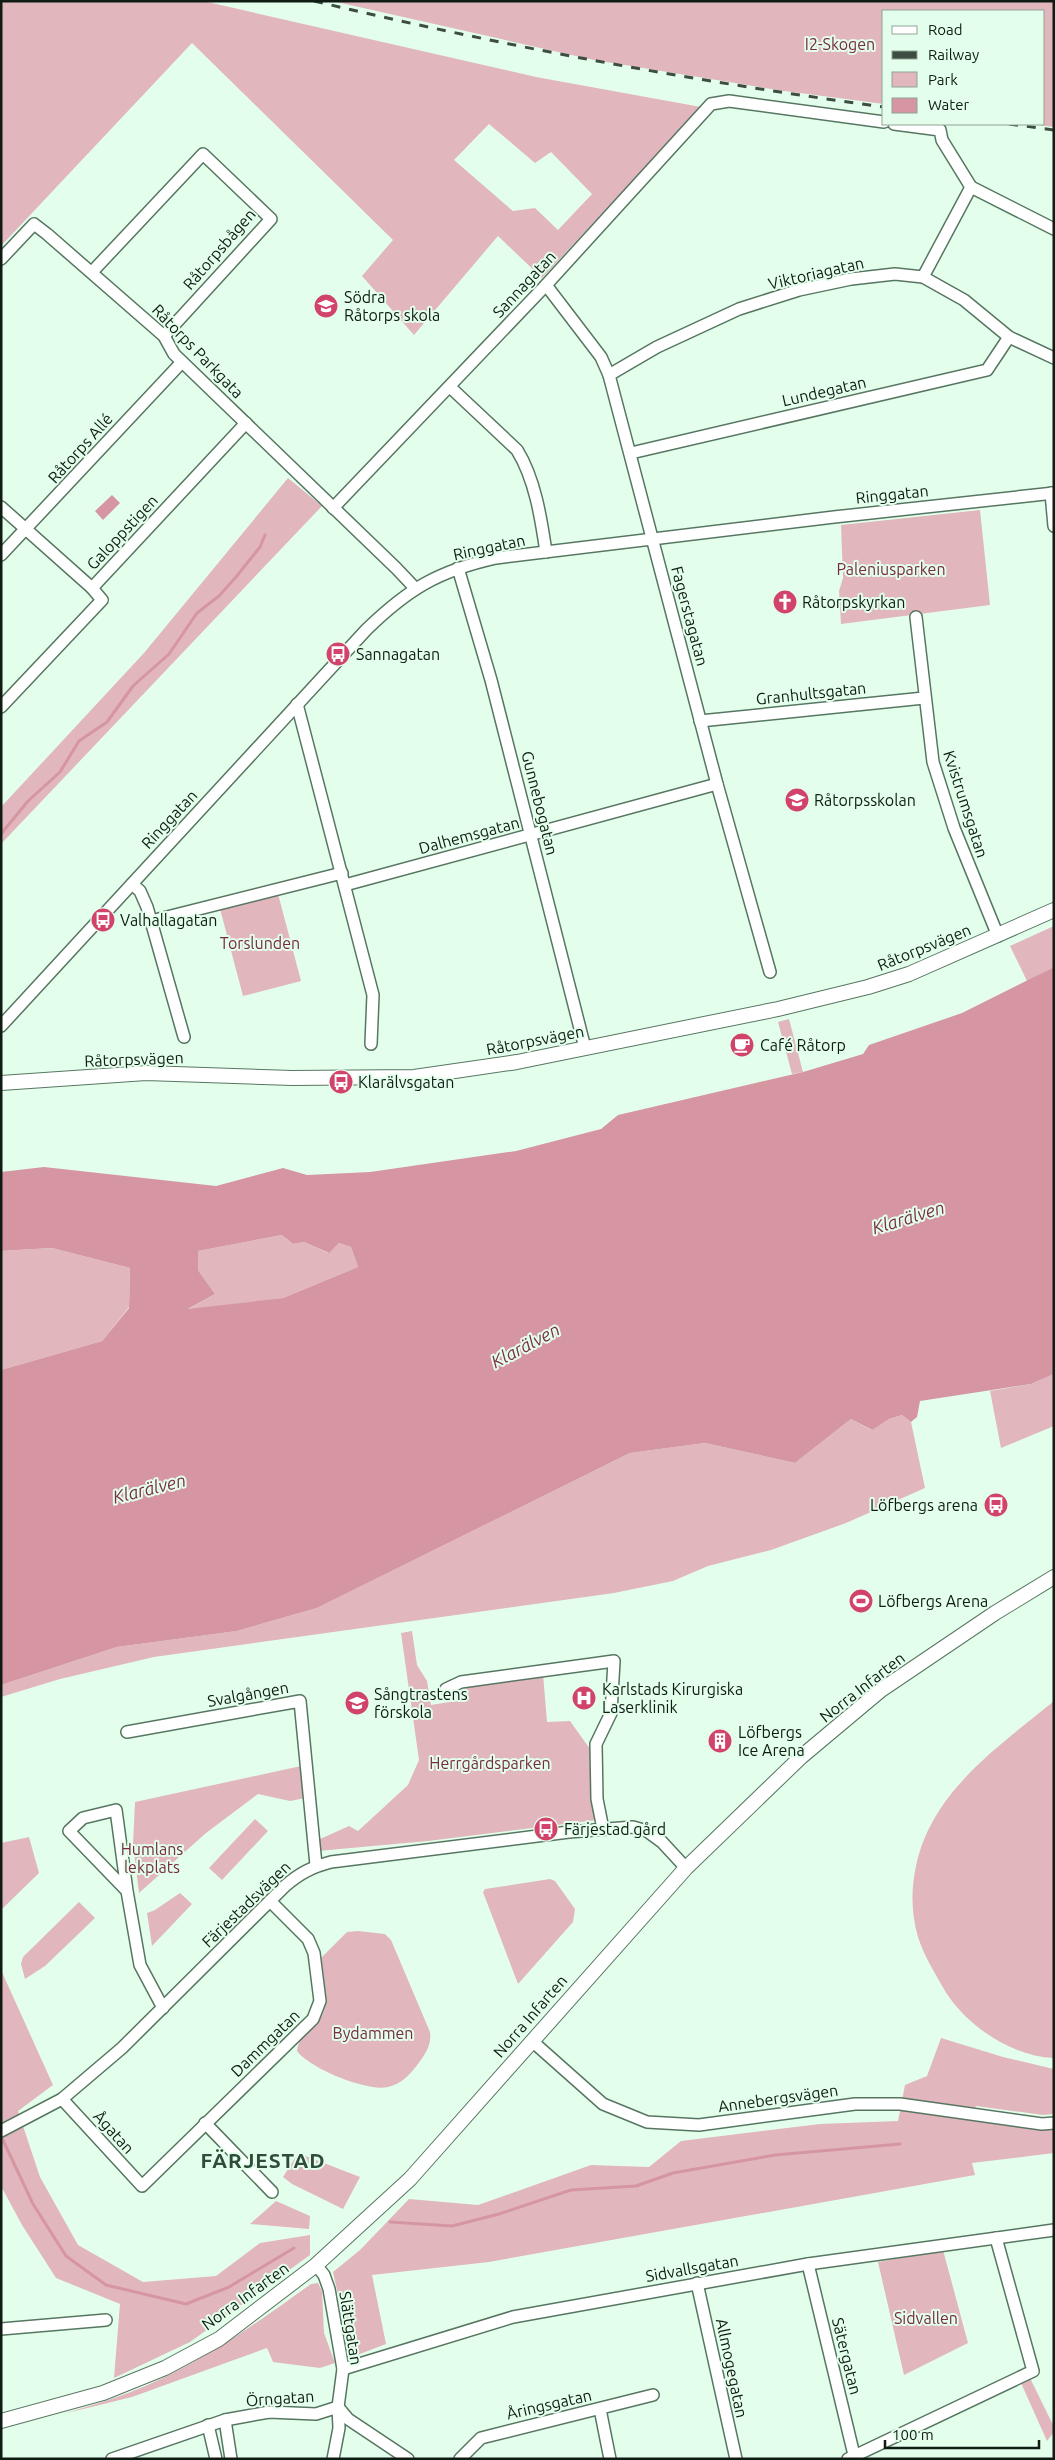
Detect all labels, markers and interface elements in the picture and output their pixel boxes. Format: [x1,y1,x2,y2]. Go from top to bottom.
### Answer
legend [882,10,1045,125]
text: Road [928,21,963,38]
park label: I2-Skogen [805,35,875,53]
text: Railway [928,46,979,63]
text: Park [928,71,958,88]
text: Water [928,96,969,113]
street label: Råtorpsbågen [179,205,259,293]
street label: Sannagatan [489,247,559,321]
street label: Viktoriagatan [766,253,866,293]
place label: Södra Råtorps skola [344,288,440,324]
school or university icon: Södra Råtorps skola [313,293,339,319]
street label: Råtorps Parkgata [149,300,247,402]
street label: Lundegatan [780,373,868,409]
street label: Råtorps Allé [44,409,116,487]
street label: Ringgatan [855,481,929,507]
street label: Galoppstigen [83,491,161,573]
street label: Ringgatan [451,531,527,563]
park label: Paleniusparken [836,560,946,578]
street label: Fagerstagatan [668,564,712,668]
church icon: Råtorpskyrkan [772,589,798,615]
place label: Råtorpskyrkan [802,593,905,611]
bus stop icon: Sannagatan [325,641,351,667]
place label: Sannagatan [356,645,440,663]
street label: Granhultsgatan [755,678,867,708]
street label: Kvistrumsgatan [940,748,992,860]
street label: Gunnebogatan [518,749,562,857]
street label: Ringgatan [137,786,201,852]
school or university icon: Råtorpsskolan [784,787,810,813]
place label: Råtorpsskolan [814,791,916,809]
street label: Dalhemsgatan [417,813,521,857]
bus stop icon: Valhallagatan [90,907,116,933]
place label: Valhallagatan [120,911,217,929]
street label: Råtorpsvägen [875,920,973,974]
park label: Torslunden [220,934,300,952]
street label: Råtorpsvägen [485,1022,585,1058]
cafe icon: Café Råtorp [729,1032,755,1058]
place label: Café Råtorp [760,1036,846,1054]
street label: Råtorpsvägen [84,1048,184,1070]
bus stop icon: Klarälvsgatan [328,1069,354,1095]
place label: Klarälvsgatan [358,1073,454,1091]
water label: Klarälven [869,1197,947,1237]
water label: Klarälven [487,1319,563,1371]
water label: Klarälven [110,1469,188,1507]
bus stop icon: Löfbergs arena [983,1492,1009,1518]
place label: Löfbergs arena [870,1496,978,1514]
sports icon: Löfbergs Arena [848,1588,874,1614]
place label: Löfbergs Arena [878,1592,988,1610]
street label: Norra Infarten [816,1648,908,1726]
street label: Svalgången [206,1678,290,1710]
place label: Karlstads Kirurgiska Laserklinik [602,1680,743,1716]
place label: Sångtrastens förskola [374,1685,468,1721]
hospital icon: Karlstads Kirurgiska Laserklinik [571,1685,597,1711]
school or university icon: Sångtrastens förskola [344,1690,370,1716]
place label: Löfbergs Ice Arena [738,1723,805,1759]
building icon: Löfbergs Ice Arena [707,1728,733,1754]
park label: Herrgårdsparken [429,1754,551,1772]
bus stop icon: Färjestad gård [533,1816,559,1842]
place label: Färjestad gård [564,1820,666,1838]
park label: Humlans lekplats [121,1840,183,1876]
street label: Färjestadsvägen [198,1857,294,1951]
street label: Norra Infarten [490,1971,570,2061]
street label: Dammgatan [227,2006,303,2080]
park label: Bydammen [333,2024,414,2042]
street label: Annebergsvägen [717,2081,839,2115]
street label: Ågatan [90,2107,138,2157]
district label: FÄRJESTAD [200,2148,326,2172]
street label: Sidvallsgatan [644,2251,740,2285]
street label: Norra Infarten [198,2259,292,2333]
street label: Slättgatan [336,2290,366,2366]
park label: Sidvallen [894,2309,958,2327]
street label: Sätergatan [829,2316,865,2396]
street label: Allmogegatan [713,2317,751,2419]
street label: Åringsgatan [505,2385,593,2423]
street label: Örngatan [245,2387,315,2409]
scale bar [885,2418,1039,2450]
text: 100 m [892,2426,934,2443]

